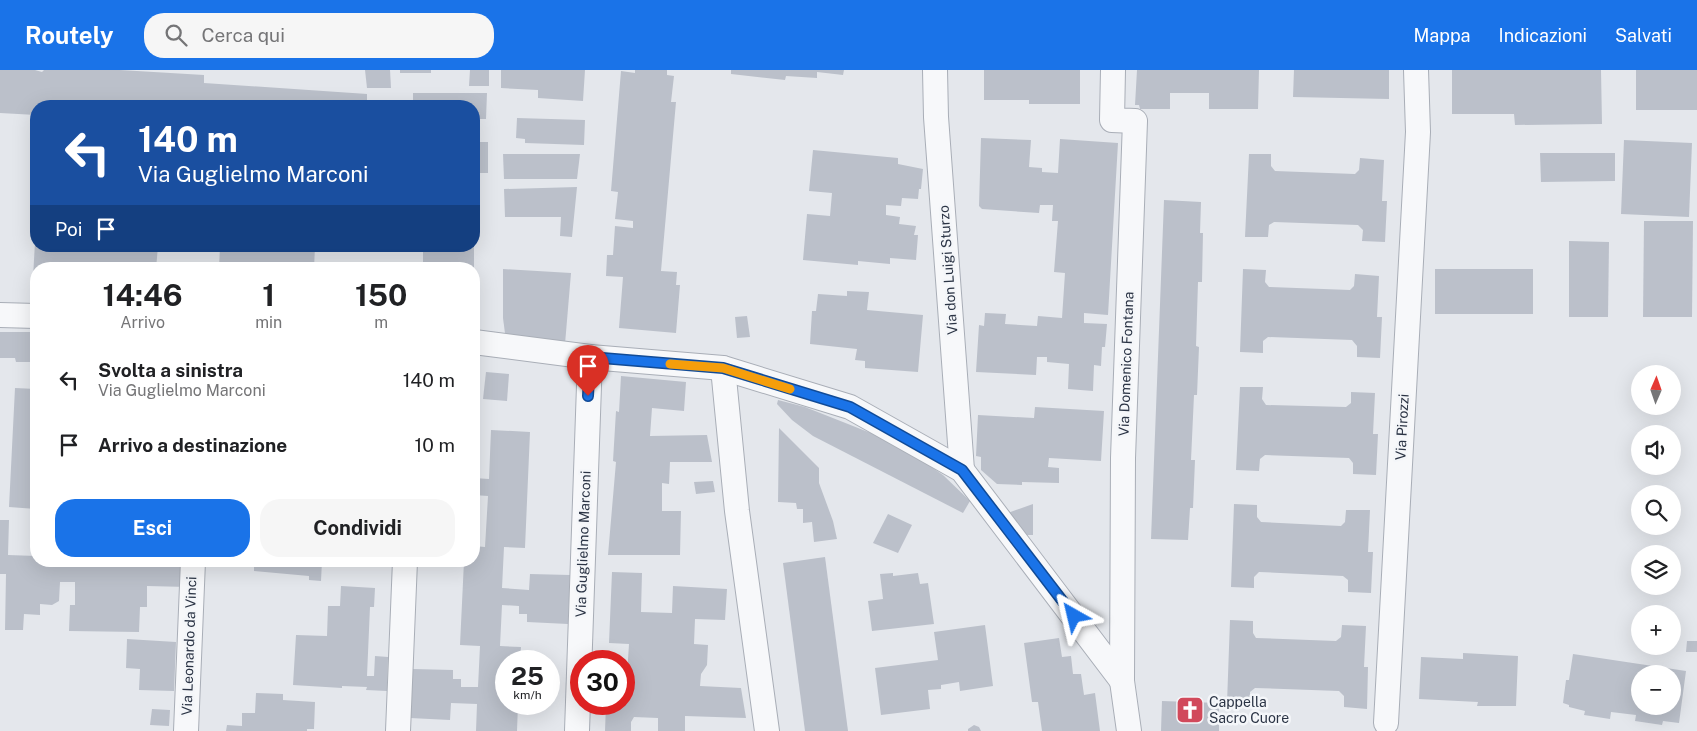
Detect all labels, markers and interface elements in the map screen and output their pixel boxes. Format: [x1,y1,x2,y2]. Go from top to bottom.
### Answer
search box [144,13,494,58]
text: Routely [25,21,114,49]
icon: search [162,21,190,49]
text: Cerca qui [202,24,285,46]
text: Mappa [1413,25,1471,46]
text: Indicazioni [1499,25,1587,46]
text: Salvati [1615,25,1672,46]
text: 140 m [138,119,238,160]
icon: left [55,120,120,185]
text: Via Guglielmo Marconi [138,161,368,187]
street label: Via don Luigi Sturzo [935,205,961,335]
icon: arrive [92,215,120,243]
text: Poi [55,218,82,240]
text: 14:46 [103,277,183,313]
text: 1 [262,277,275,313]
text: 150 [355,277,407,313]
street label: Via Domenico Fontana [1115,291,1137,437]
text: Arrivo [120,313,165,332]
text: min [255,313,282,332]
text: m [374,313,388,332]
pin [567,345,609,396]
icon: arrive [574,352,602,380]
text: Svolta a sinistra [98,359,243,381]
north arrow [1631,365,1681,415]
map controls [1631,365,1681,715]
icon: left [55,366,83,394]
text: 140 m [403,369,455,391]
text: Via Guglielmo Marconi [98,381,266,400]
street label: Via Pirozzi [1392,393,1412,461]
button: sound [1631,425,1681,475]
icon: arrive [55,431,83,459]
text: Arrivo a destinazione [98,434,287,456]
text: 10 m [415,434,455,456]
street label: Via Guglielmo Marconi [572,470,594,618]
button: search [1631,485,1681,535]
button: Esci [55,499,250,557]
button: Condividi [260,499,455,557]
button: layers [1631,545,1681,595]
street label: Via Leonardo da Vinci [179,576,199,716]
position arrow [1047,589,1099,641]
button: + [1631,605,1681,655]
speed limit sign: 30 [570,650,635,715]
text: 25 [511,661,544,691]
button: − [1631,665,1681,715]
text: km/h [513,688,542,702]
place label: Cappella Sacro Cuore [1209,694,1289,726]
church icon: Cappella Sacro Cuore [1175,695,1205,725]

